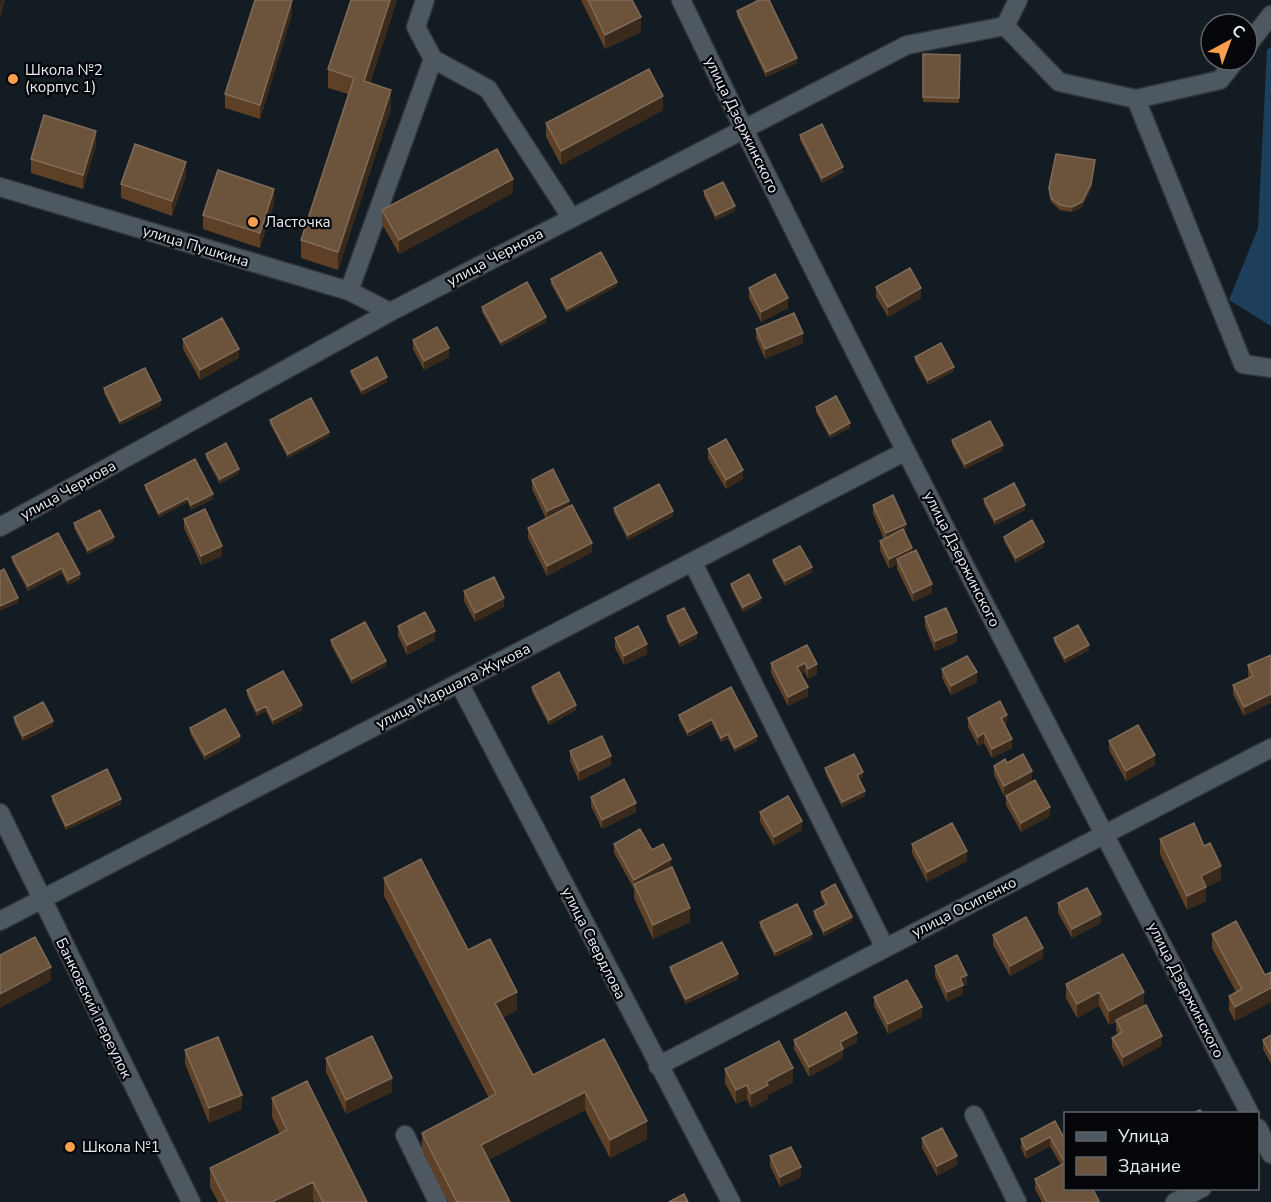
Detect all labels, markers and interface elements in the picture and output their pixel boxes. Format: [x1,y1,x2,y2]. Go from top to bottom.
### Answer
north arrow [1199,12,1259,72]
text: С [1227,20,1250,43]
street label: улица Дзержинского [700,53,784,197]
place label: Школа №2 (корпус 1) [25,60,103,97]
marker: Школа №2 (корпус 1) [6,72,20,86]
place label: Ласточка [265,212,331,232]
marker: Ласточка [246,215,260,229]
street label: улица Пушкина [140,220,252,272]
street label: улица Чернова [443,223,547,291]
street label: улица Чернова [17,455,119,525]
street label: улица Дзержинского [919,488,1005,630]
street label: улица Маршала Жукова [372,638,534,734]
street label: улица Осипенко [908,872,1020,942]
street label: улица Свердлова [557,884,631,1002]
street label: улица Дзержинского [1143,919,1229,1061]
street label: Банковский переулок [51,934,137,1082]
legend [1064,1112,1259,1190]
text: Улица [1117,1124,1169,1148]
place label: Школа №1 [82,1137,160,1157]
marker: Школа №1 [63,1140,77,1154]
text: Здание [1118,1154,1181,1178]

